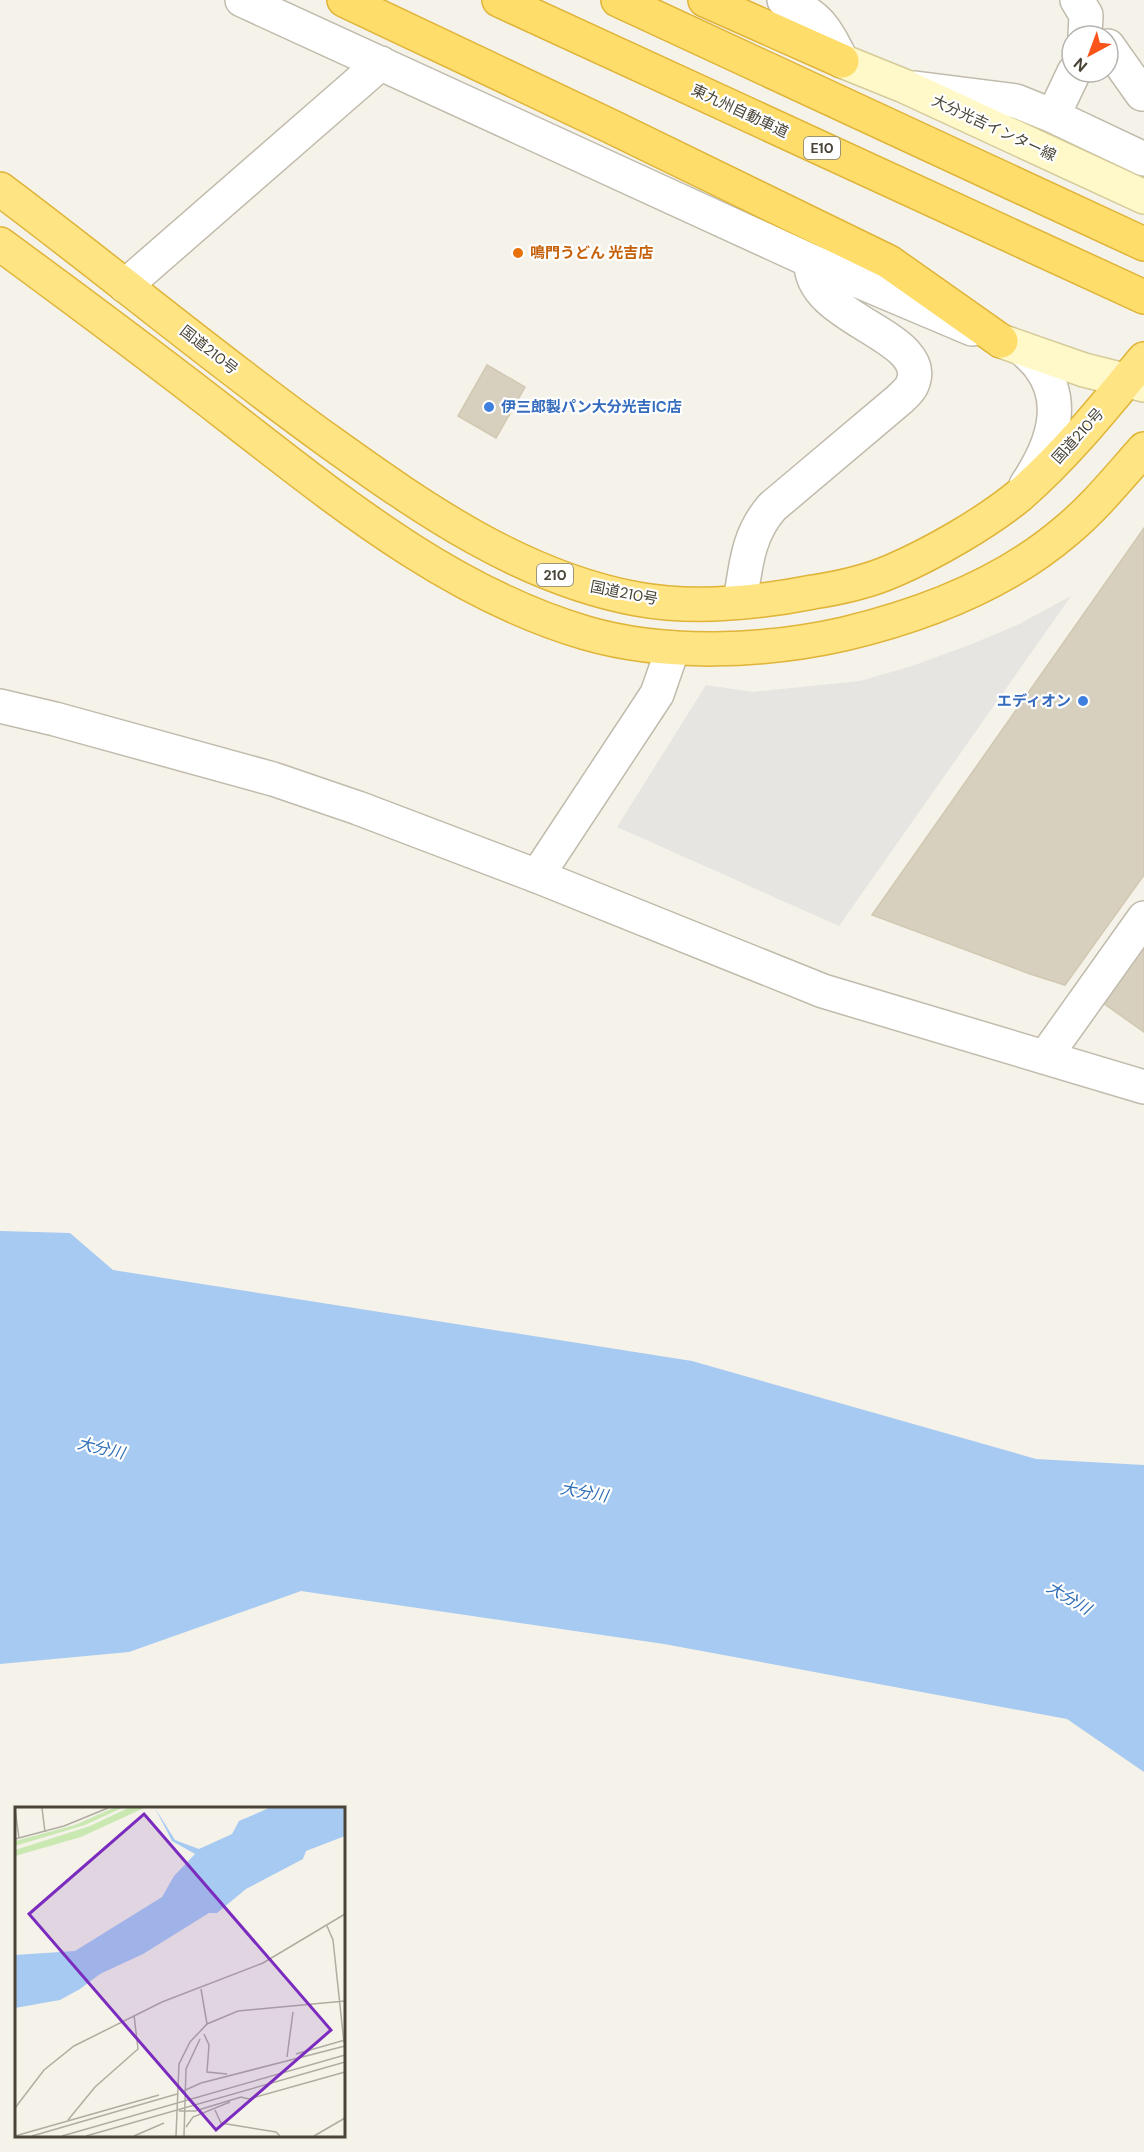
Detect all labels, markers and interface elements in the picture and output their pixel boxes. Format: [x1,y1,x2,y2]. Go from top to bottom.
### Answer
north arrow [1060,24,1120,84]
text: N [1069,53,1092,77]
street label: 東九州自動車道 [688,80,792,142]
street label: 大分光吉インター線 [929,90,1059,166]
road number: E10 [804,137,840,159]
place label: 鳴門うどん 光吉店 [530,243,654,263]
marker: 鳴門うどん 光吉店 [511,246,525,260]
street label: 国道210号 [176,321,242,379]
place label: 伊三郎製パン大分光吉IC店 [501,397,682,417]
marker: 伊三郎製パン大分光吉IC店 [482,400,496,414]
street label: 国道210号 [1048,404,1108,468]
road number: 210 [537,564,573,586]
street label: 国道210号 [588,577,660,609]
place label: エディオン [997,691,1071,711]
marker: エディオン [1076,694,1090,708]
water label: 大分川 [75,1432,129,1464]
water label: 大分川 [559,1477,611,1507]
water label: 大分川 [1043,1577,1097,1620]
inset map [15,1807,345,2137]

